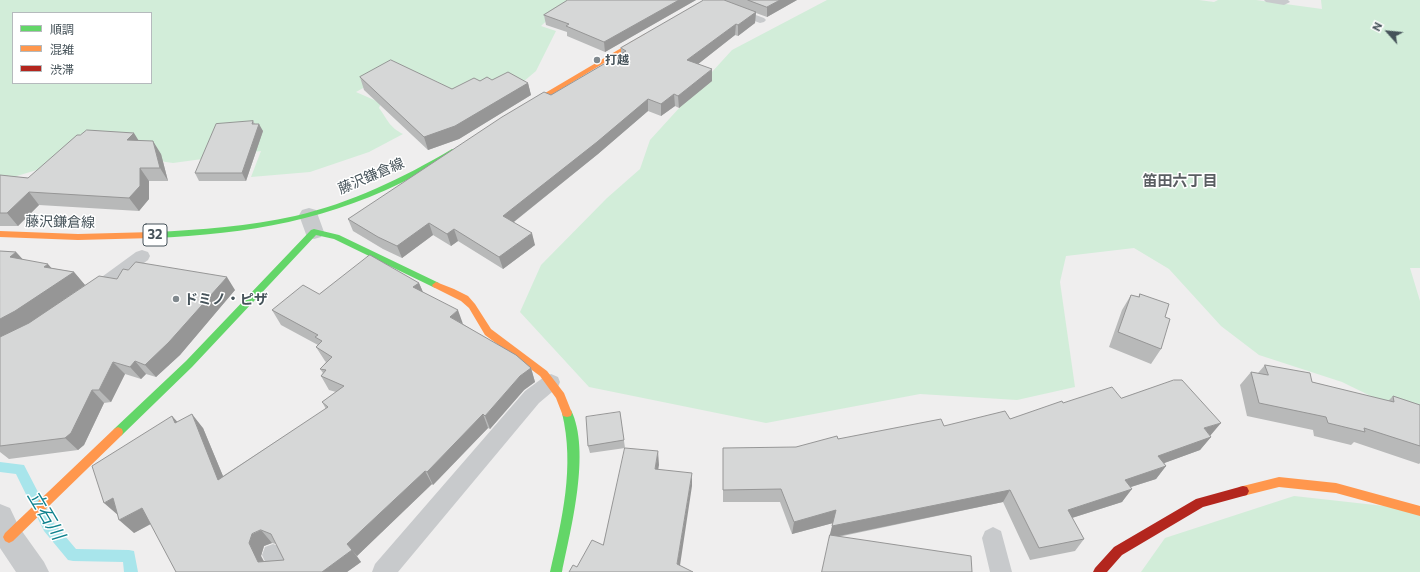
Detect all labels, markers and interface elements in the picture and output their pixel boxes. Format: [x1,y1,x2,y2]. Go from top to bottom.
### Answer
legend [12,12,152,84]
north arrow [1368,12,1408,52]
text: N [1369,20,1385,33]
text: 順調 [50,22,74,36]
text: 混雑 [50,42,74,56]
place label: 打越 [605,53,629,67]
marker: 打越 [592,55,602,65]
text: 渋滞 [50,62,74,76]
street label: 藤沢鎌倉線 [336,155,406,197]
district label: 笛田六丁目 [1143,172,1217,190]
street label: 藤沢鎌倉線 [25,213,95,231]
road number: 32 [143,224,167,246]
place label: ドミノ・ピザ [184,291,268,307]
marker: ドミノ・ピザ [171,294,181,304]
water label: 立石川 [23,486,69,544]

